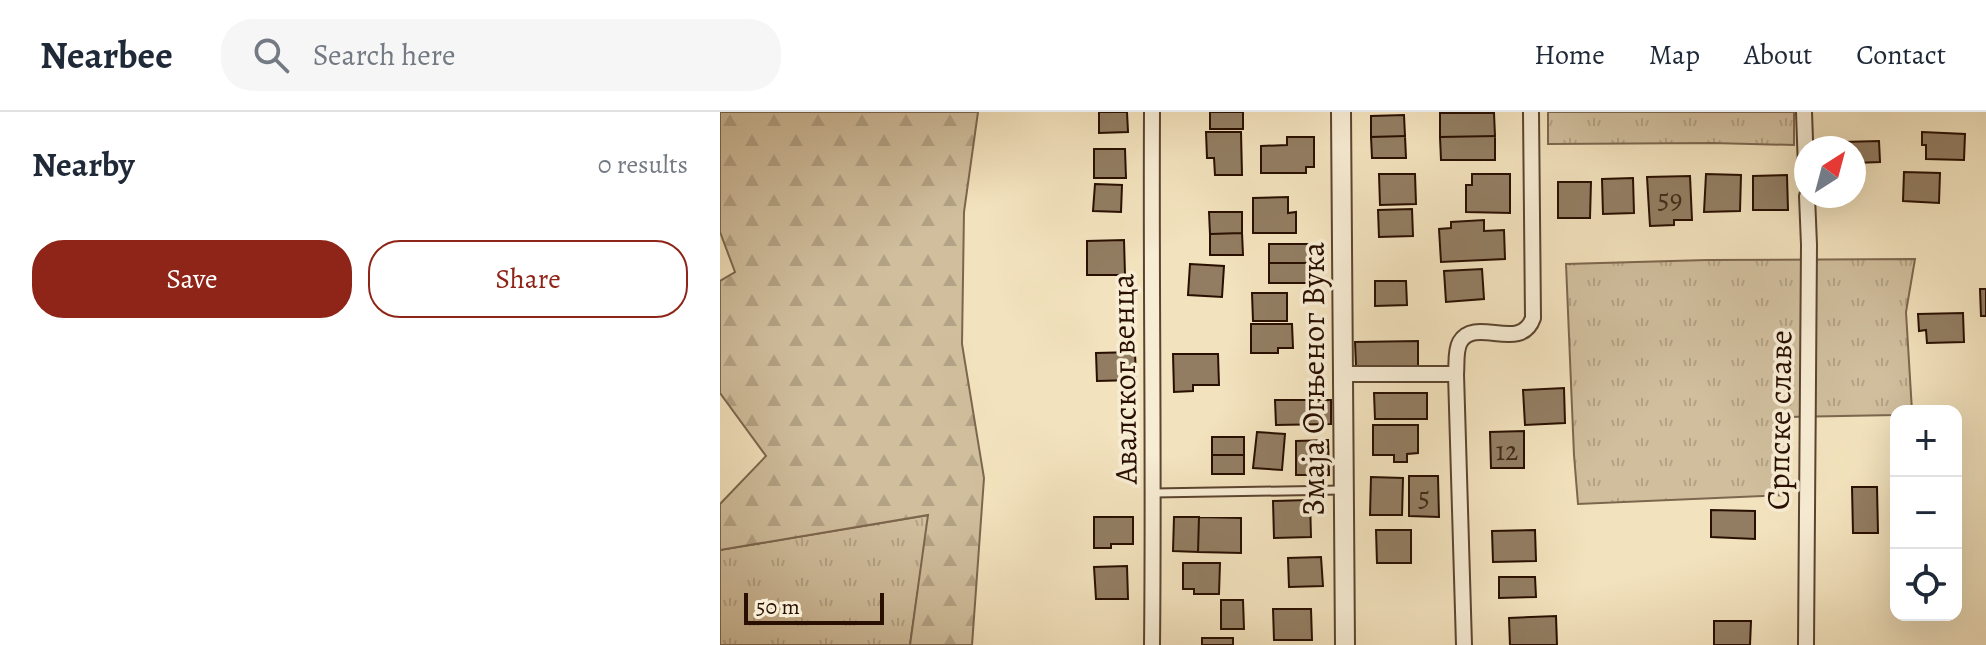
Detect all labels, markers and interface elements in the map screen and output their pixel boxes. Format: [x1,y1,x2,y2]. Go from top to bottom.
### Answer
search box [221,19,781,91]
text: Nearbee [40,29,173,81]
icon: search [249,33,293,77]
text: Search here [313,35,455,75]
text: Home [1534,36,1605,74]
text: Map [1649,36,1700,74]
text: About [1744,36,1812,74]
text: Contact [1856,36,1946,74]
north arrow [1794,136,1866,208]
text: Nearby [32,141,135,188]
text: 0 results [598,147,688,182]
house number: 59 [1658,180,1682,218]
button: Save [32,240,352,318]
button: Share [368,240,688,318]
street label: Змаја Огњеног Вука [1291,242,1335,516]
street label: Авалског венца [1100,273,1148,486]
street label: Српске славе [1755,330,1803,510]
map controls [1890,405,1962,621]
button: + [1890,405,1962,477]
house number: 12 [1496,432,1518,470]
button: − [1890,477,1962,549]
house number: 5 [1418,478,1430,516]
button: locate [1890,549,1962,621]
scale bar [744,589,884,625]
text: 50 m [756,592,800,622]

